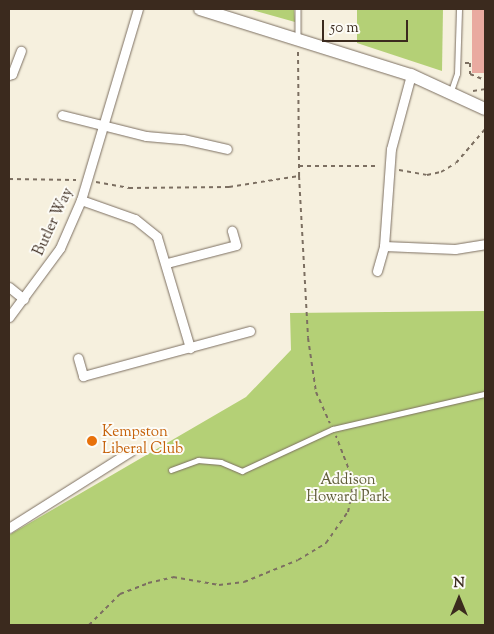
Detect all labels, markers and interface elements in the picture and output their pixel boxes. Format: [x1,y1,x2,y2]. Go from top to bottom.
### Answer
scale bar [324,10,410,42]
text: 50 m [330,18,359,39]
street label: Butler Way [30,185,78,259]
place label: Kempston Liberal Club [102,423,183,458]
marker: Kempston Liberal Club [86,435,98,447]
park label: Addison Howard Park [306,471,390,506]
north arrow [434,574,484,624]
text: N [453,574,465,594]

